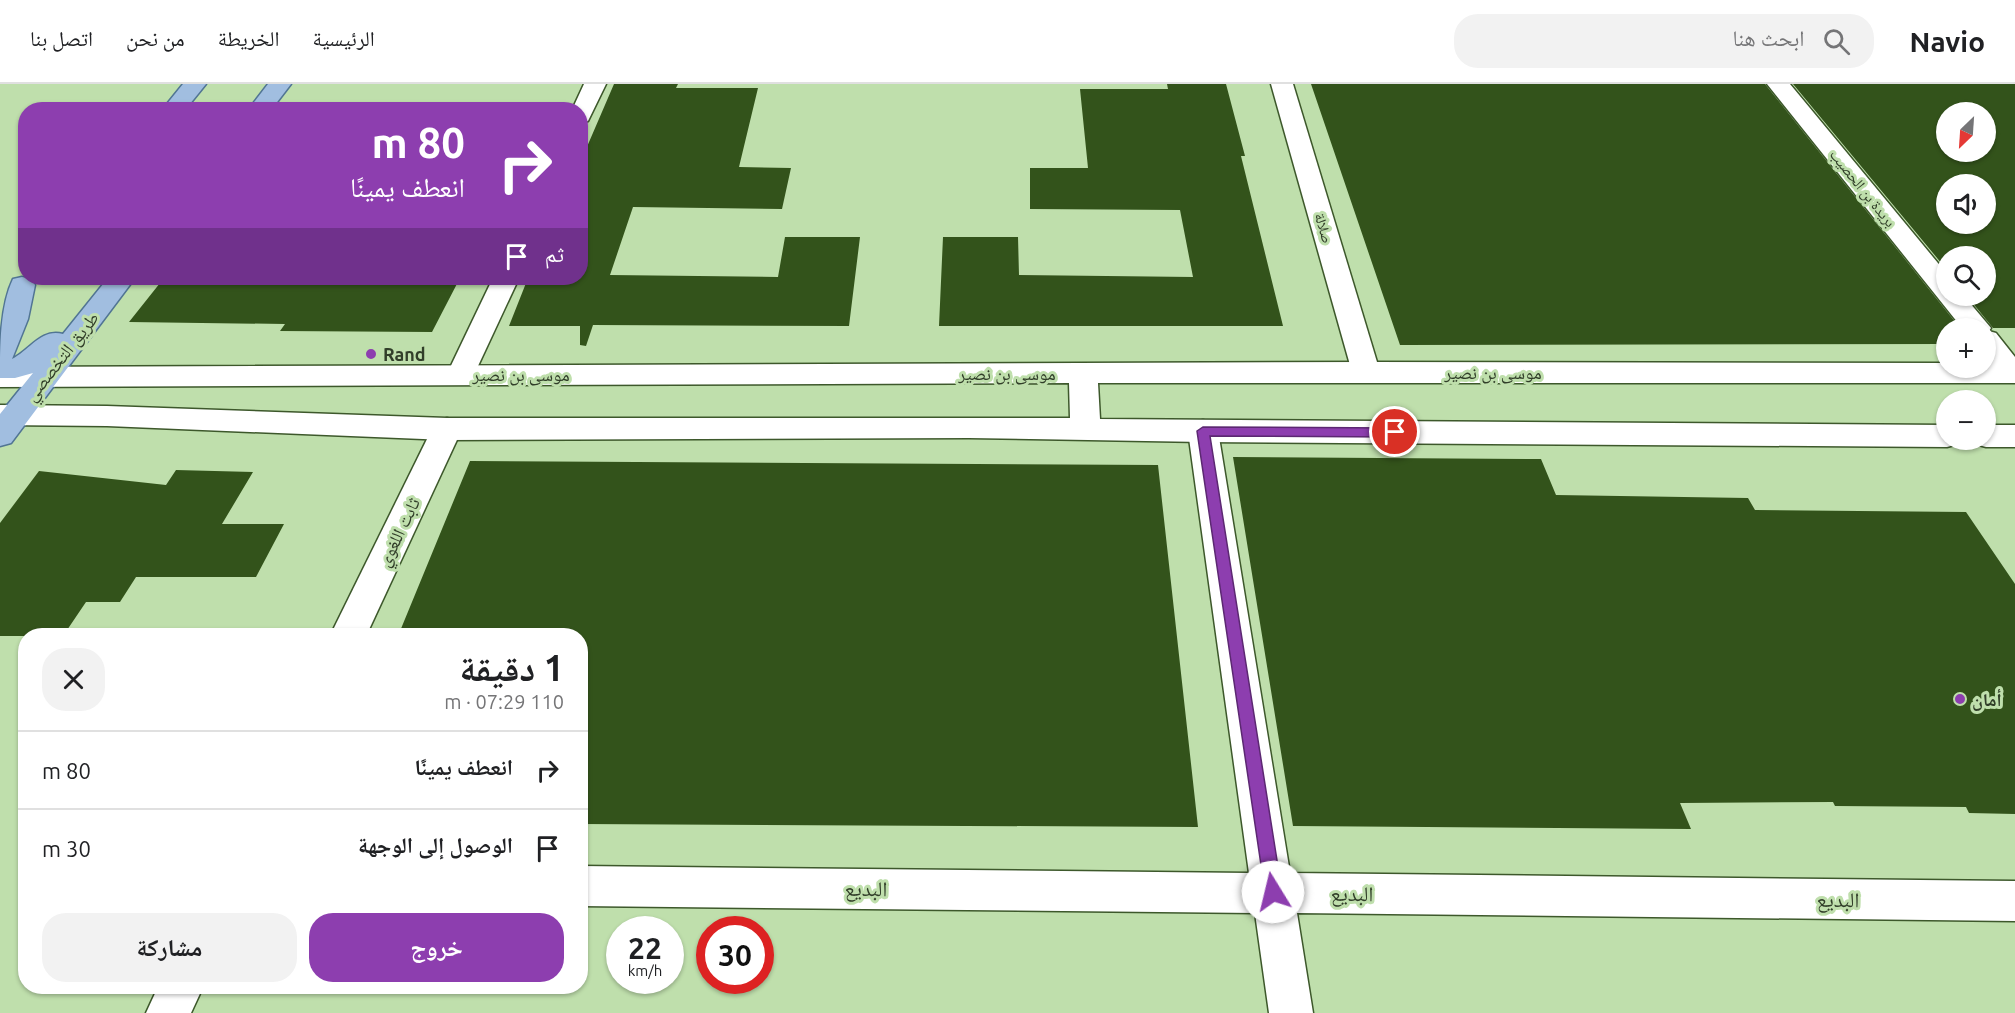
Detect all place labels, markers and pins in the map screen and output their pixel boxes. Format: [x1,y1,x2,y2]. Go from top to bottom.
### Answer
place label: Rand [383,344,426,364]
marker: Rand [364,347,378,361]
pin [1369,406,1420,457]
place label: أمان [1972,689,2002,711]
marker: أمان [1953,692,1967,706]

